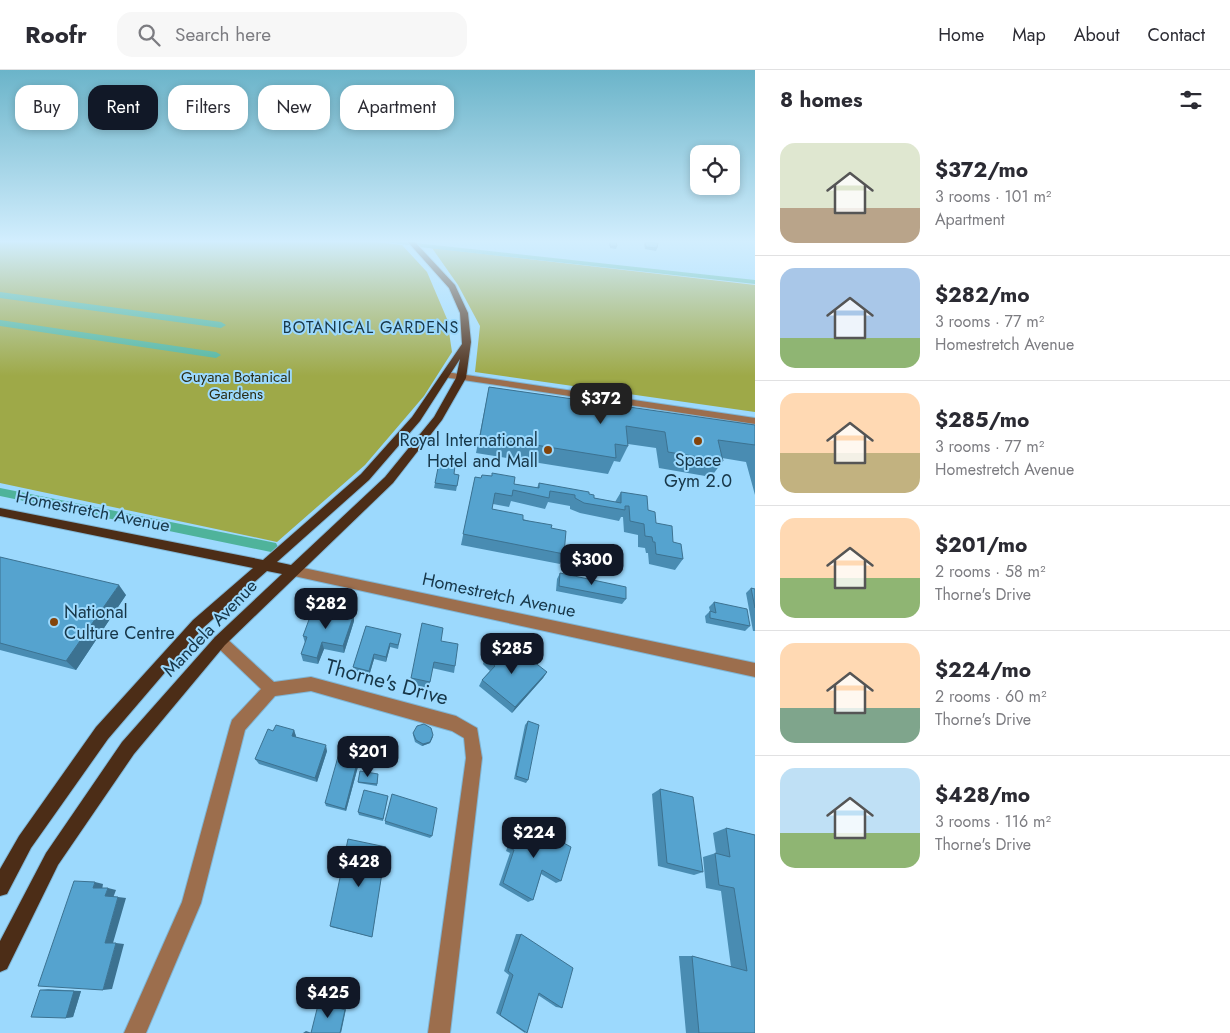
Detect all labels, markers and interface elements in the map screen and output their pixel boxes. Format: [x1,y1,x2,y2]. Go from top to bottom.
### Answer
search box [117,12,467,57]
text: Roofr [25,17,87,52]
icon: search [135,21,163,49]
text: Search here [175,21,271,48]
text: Home [938,22,984,48]
text: Map [1012,22,1046,48]
text: About [1074,22,1119,48]
text: Contact [1147,22,1205,48]
chip: Buy [15,85,78,130]
chip: Rent [88,85,158,130]
chip: Filters [168,85,248,130]
chip: New [258,85,330,130]
chip: Apartment [340,85,454,130]
text: 8 homes [780,85,863,115]
icon: filters [1177,86,1205,114]
map controls [690,145,740,195]
button: locate [690,145,740,195]
text: $372/mo [935,155,1028,185]
icon: home [820,163,880,223]
text: 3 rooms · 101 m² [935,185,1051,208]
text: Apartment [935,208,1005,231]
text: $282/mo [935,280,1030,310]
icon: home [820,288,880,348]
text: 3 rooms · 77 m² [935,310,1044,333]
district label: BOTANICAL GARDENS [283,316,459,339]
text: Homestretch Avenue [935,333,1074,356]
park label: Guyana Botanical Gardens [181,366,291,405]
pin: $372 [571,382,631,425]
text: $372 [581,387,621,410]
text: $285/mo [935,405,1029,435]
icon: home [820,413,880,473]
place label: Royal International Hotel and Mall [399,427,538,474]
marker: Space Gym 2.0 [692,435,704,447]
text: 3 rooms · 77 m² [935,435,1044,458]
marker: Royal International Hotel and Mall [542,444,554,456]
place label: Space Gym 2.0 [664,447,732,494]
text: Homestretch Avenue [935,458,1074,481]
street label: Homestretch Avenue [14,483,172,539]
text: $201/mo [935,530,1027,560]
icon: home [820,538,880,598]
pin: $300 [562,544,622,586]
text: $300 [571,548,613,571]
text: 2 rooms · 58 m² [935,560,1046,583]
street label: Homestretch Avenue [420,566,578,624]
street label: Mandela Avenue [157,573,263,683]
text: Thorne's Drive [935,583,1031,606]
pin: $282 [296,588,356,630]
text: $282 [306,592,346,615]
place label: National Culture Centre [64,599,175,646]
marker: National Culture Centre [48,616,60,628]
pin: $285 [482,632,542,675]
text: $285 [492,637,532,660]
street label: Thorne's Drive [322,651,452,713]
text: $224/mo [935,655,1031,685]
icon: home [820,663,880,723]
text: 2 rooms · 60 m² [935,685,1047,708]
text: Thorne's Drive [935,708,1031,731]
pin: $201 [338,736,398,778]
text: $201 [348,740,388,763]
text: $428/mo [935,780,1030,810]
icon: home [820,788,880,848]
text: 3 rooms · 116 m² [935,810,1051,833]
pin: $224 [504,816,564,859]
text: $224 [513,821,555,844]
text: Thorne's Drive [935,833,1031,856]
pin: $428 [329,846,389,888]
text: $428 [338,850,380,873]
pin: $425 [298,976,358,1019]
text: $425 [307,981,349,1004]

